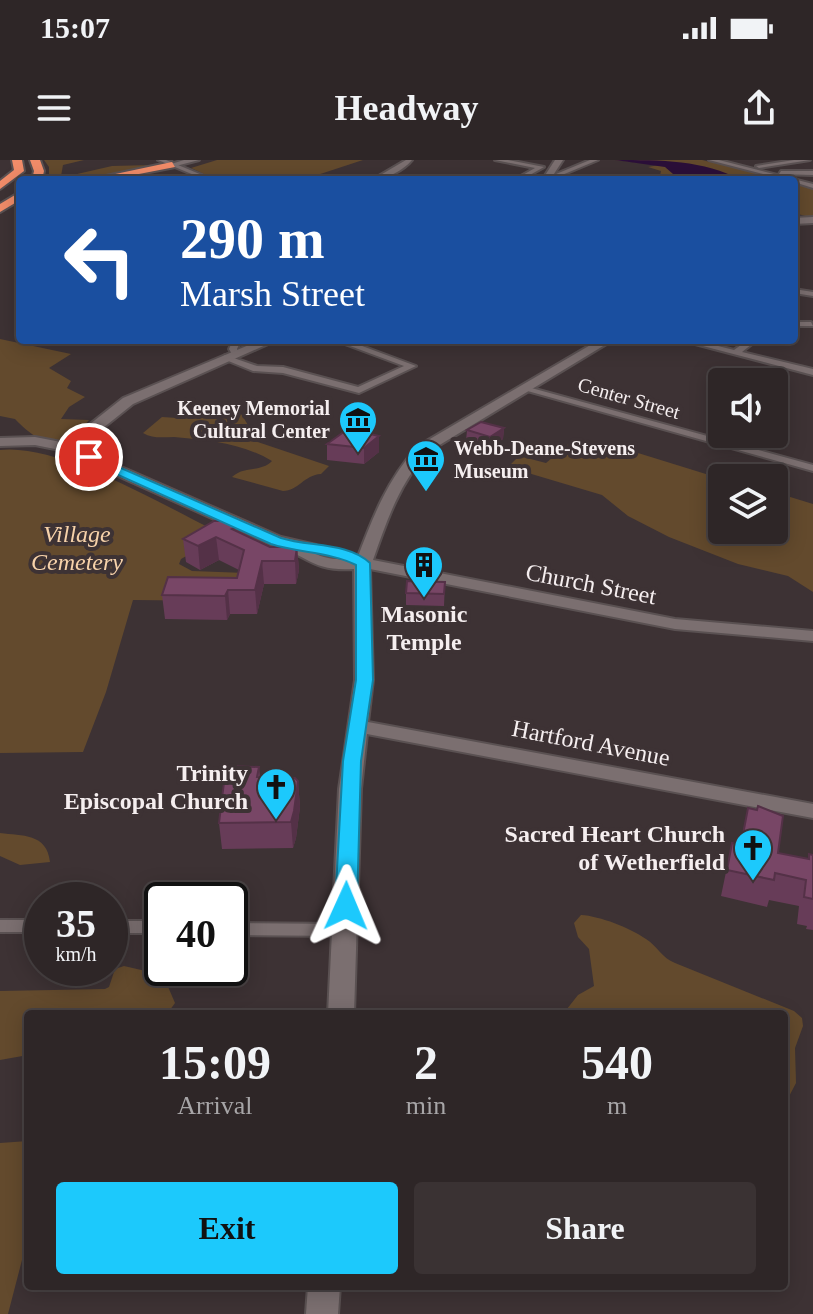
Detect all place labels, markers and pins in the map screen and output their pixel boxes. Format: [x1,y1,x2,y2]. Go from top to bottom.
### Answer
place label: Keeney Memorial Cultural Center [177,397,330,442]
museum icon: Keeney Memorial Cultural Center [337,399,379,454]
pin [55,423,123,491]
place label: Webb-Deane-Stevens Museum [454,437,635,482]
museum icon: Webb-Deane-Stevens Museum [405,438,447,493]
building icon: Masonic Temple [403,544,445,599]
place label: Masonic Temple [381,601,468,655]
place label: Trinity Episcopal Church [64,760,248,814]
church icon: Trinity Episcopal Church [255,766,297,821]
place label: Sacred Heart Church of Wetherfield [505,821,726,875]
church icon: Sacred Heart Church of Wetherfield [732,827,774,882]

